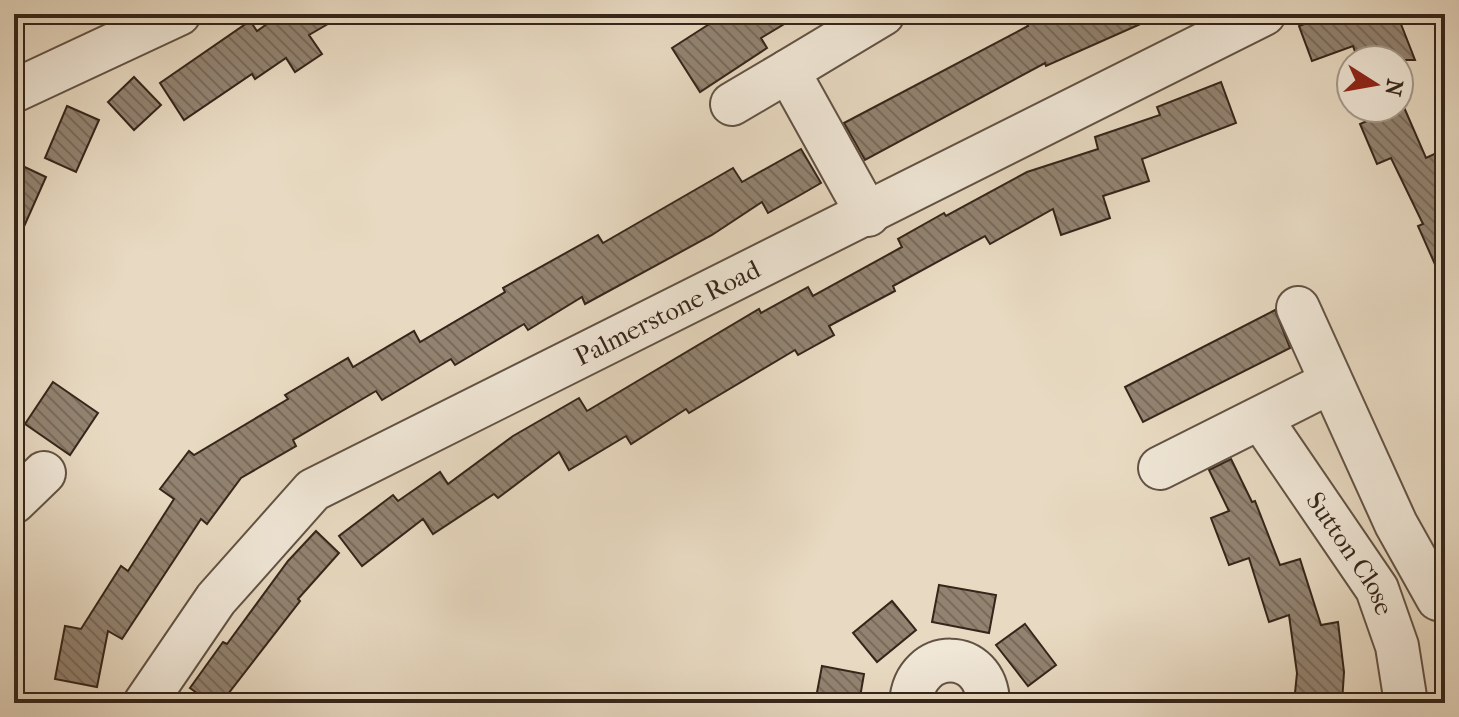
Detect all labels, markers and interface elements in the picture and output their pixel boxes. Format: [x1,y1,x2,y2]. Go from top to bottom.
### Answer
north arrow [1335,44,1415,124]
text: N [1379,77,1408,99]
street label: Palmerstone Road [570,253,766,372]
street label: Sutton Close [1300,486,1400,619]

